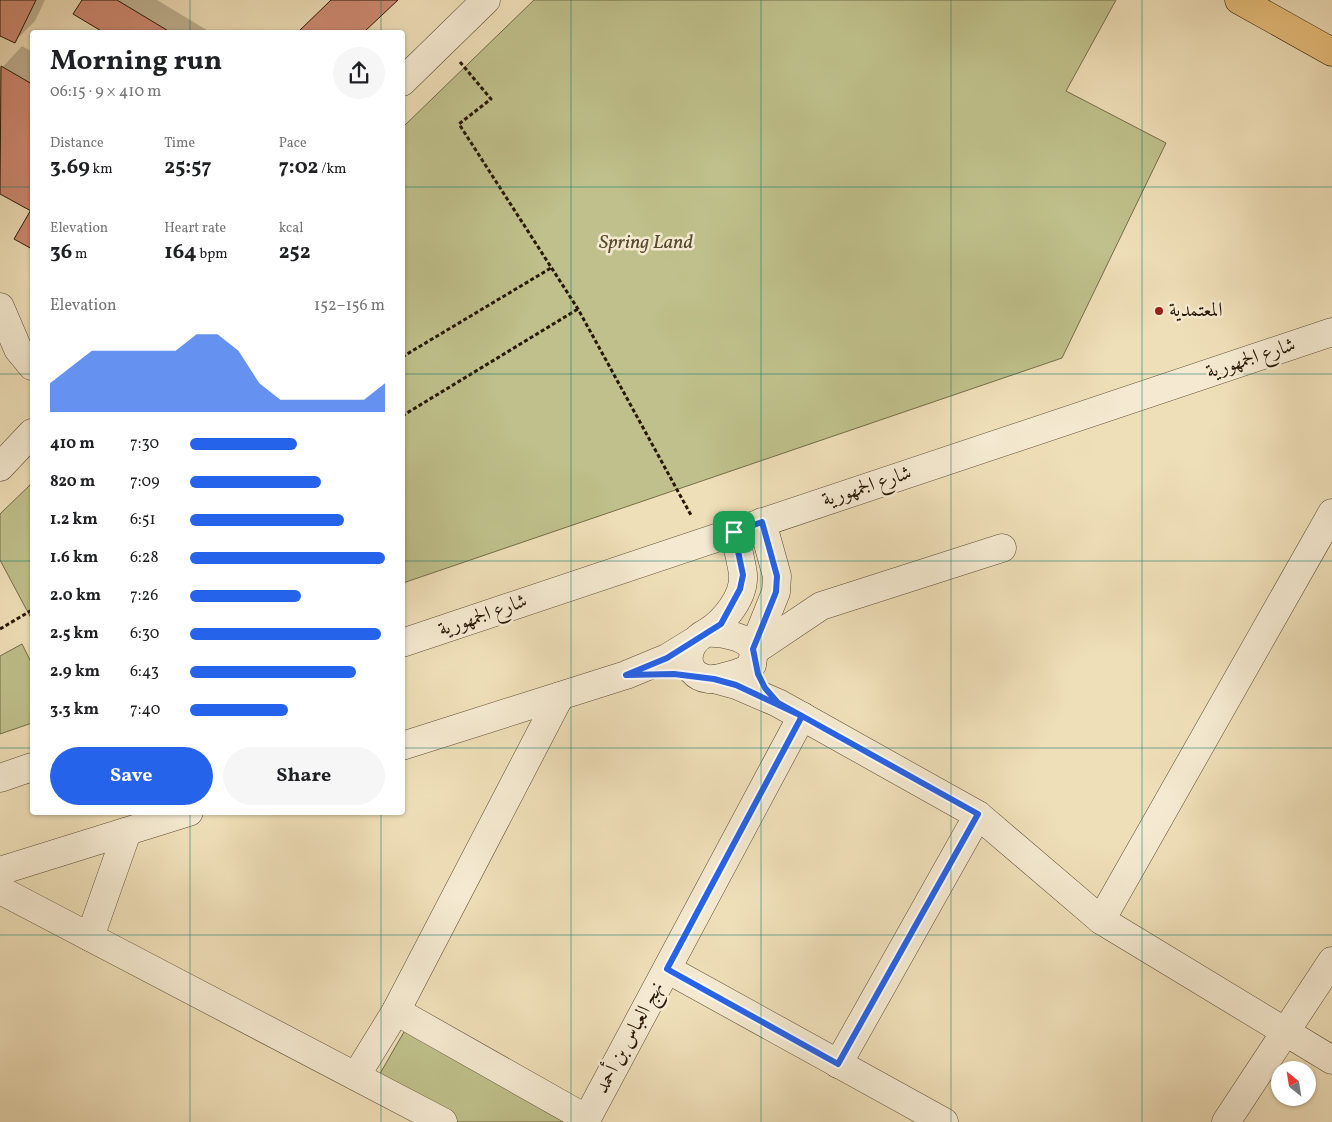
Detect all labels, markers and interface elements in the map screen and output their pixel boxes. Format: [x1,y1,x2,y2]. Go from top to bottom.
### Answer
text: Morning run [50,42,222,81]
button: share [333,47,385,99]
text: 06:15 · 9 × 410 m [50,81,161,103]
text: Distance [50,134,104,153]
text: Time [164,134,195,153]
text: Pace [279,134,307,153]
text: 3.69 [50,153,90,182]
text: 25:57 [164,153,211,182]
text: 7:02 [279,153,319,182]
text: km [90,160,113,179]
text: /km [319,160,346,179]
text: Elevation [50,219,108,238]
text: Heart rate [164,219,226,238]
text: kcal [279,219,304,238]
park label: Spring Land [599,229,693,257]
text: 36 [50,238,72,267]
text: 164 [164,238,197,267]
text: 252 [279,238,311,267]
text: m [72,245,87,264]
text: bpm [197,245,228,264]
text: Elevation [50,295,117,317]
text: 152–156 m [314,295,385,317]
place label: المعتمدية [1169,297,1223,325]
marker: المعتمدية [1153,305,1165,317]
street label: شارع الجمهورية [1203,331,1300,389]
text: 410 m [50,433,95,455]
text: 7:30 [130,433,159,455]
street label: شارع الجمهورية [819,459,916,517]
text: 820 m [50,471,95,493]
text: 7:09 [130,471,160,493]
text: 1.2 km [50,509,98,531]
text: 6:51 [130,509,156,531]
pin [713,511,755,553]
icon: arrive [720,518,748,546]
text: 1.6 km [50,547,98,569]
text: 6:28 [130,547,159,569]
text: 2.0 km [50,585,101,607]
text: 7:26 [130,585,158,607]
street label: شارع الجمهورية [435,588,532,646]
text: 2.5 km [50,623,99,645]
text: 6:30 [130,623,159,645]
text: 2.9 km [50,661,100,683]
text: 6:43 [130,661,159,683]
text: 3.3 km [50,699,99,721]
text: 7:40 [130,699,160,721]
button: Save [50,747,213,805]
button: Share [223,747,385,805]
street label: نهج العباس بن أحمد [587,976,673,1100]
north arrow [1271,1061,1316,1106]
map controls [1271,1061,1316,1106]

